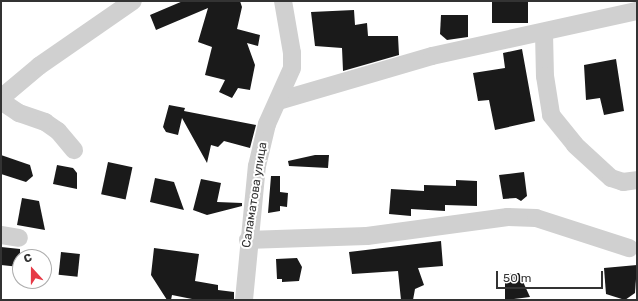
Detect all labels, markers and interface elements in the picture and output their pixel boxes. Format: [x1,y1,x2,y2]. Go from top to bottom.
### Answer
street label: Саламатова улица [240,141,270,249]
north arrow [12,249,52,289]
text: С [22,251,34,266]
scale bar [498,263,605,289]
text: 50 m [503,271,531,285]

